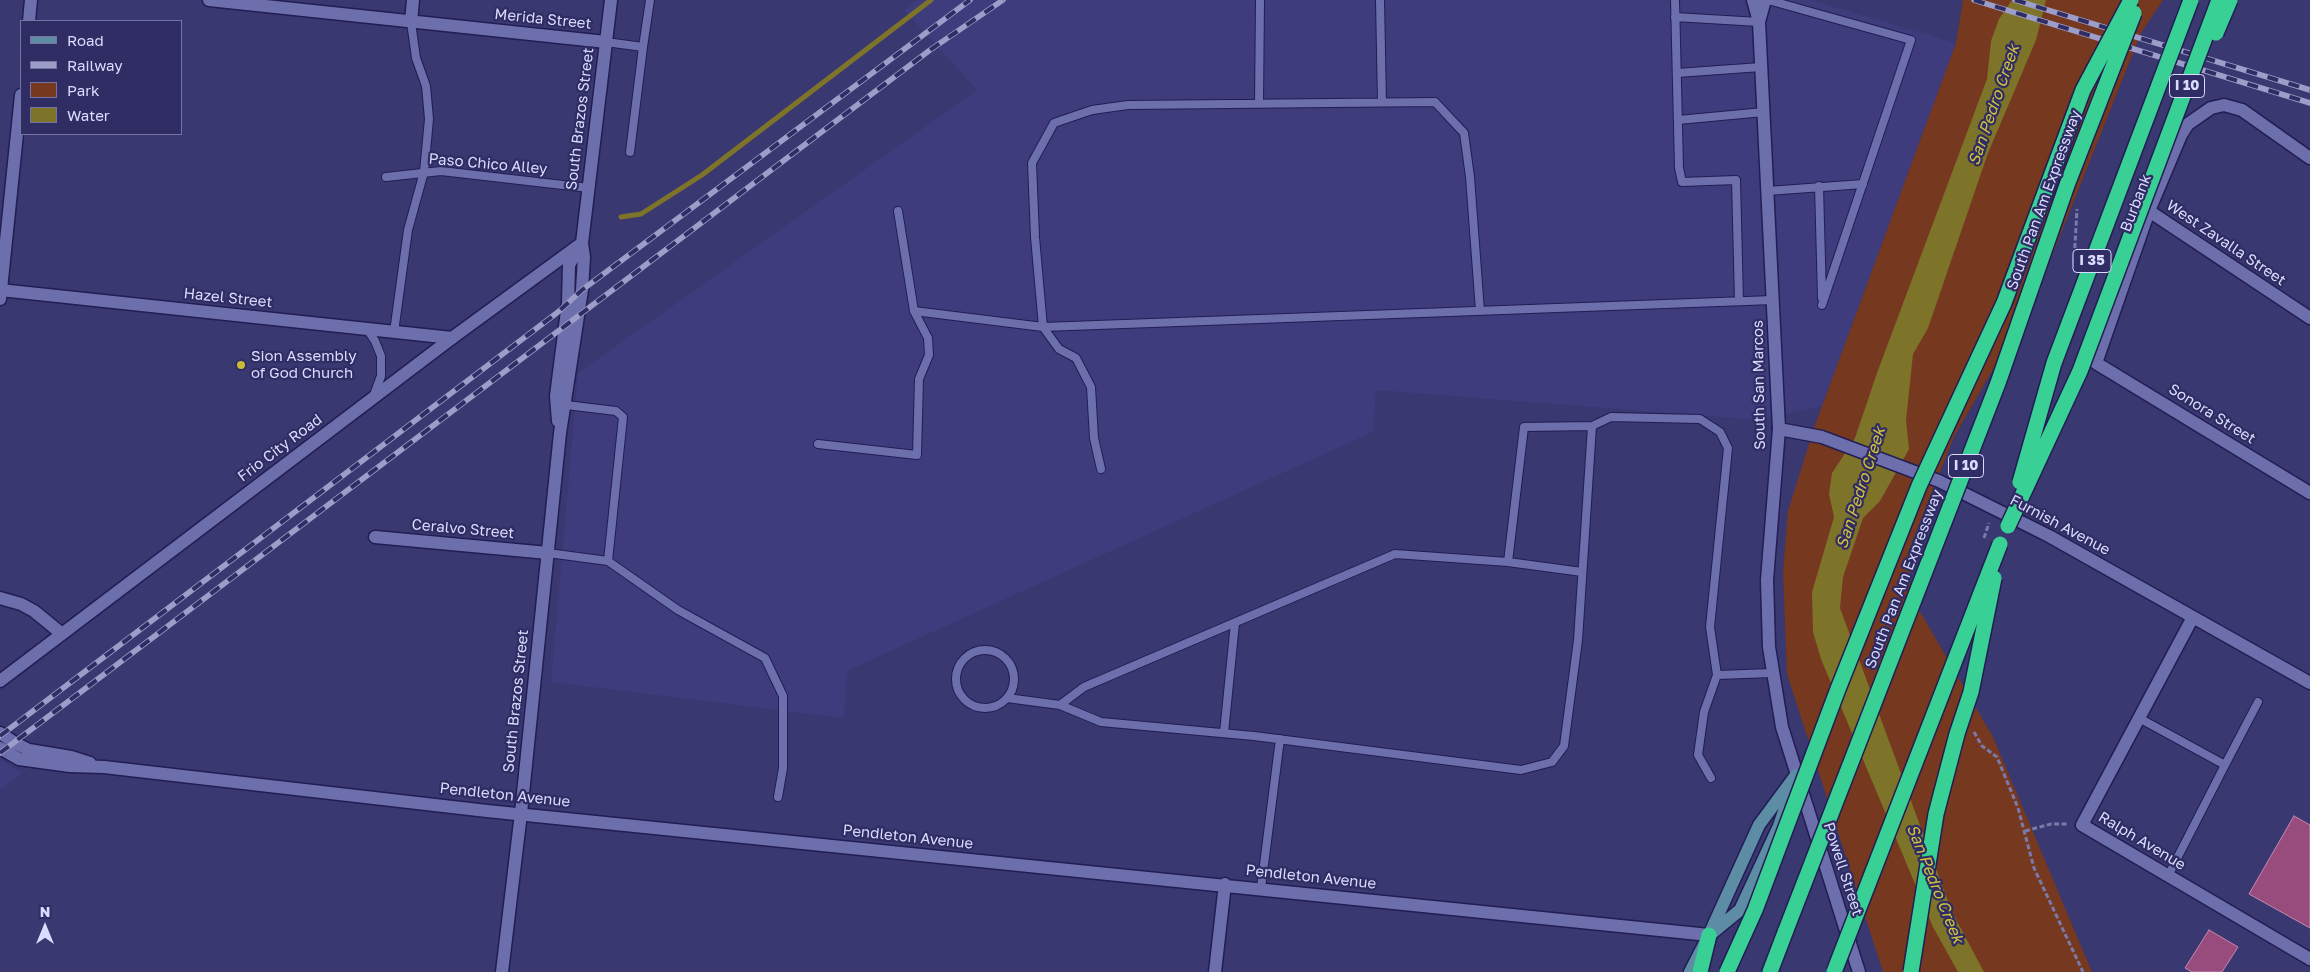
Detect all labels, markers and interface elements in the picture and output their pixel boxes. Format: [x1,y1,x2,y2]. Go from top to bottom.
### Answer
street label: Merida Street [494,5,592,33]
legend [20,20,182,135]
text: Road [67,31,104,49]
water label: San Pedro Creek [1964,42,2024,168]
street label: South Brazos Street [562,47,598,191]
text: Railway [67,56,123,74]
road number: I 10 [2170,74,2204,98]
text: Park [67,81,99,99]
text: Water [67,106,110,124]
street label: South Pan Am Expressway [2003,108,2085,292]
street label: Paso Chico Alley [428,150,548,178]
street label: Burbank [2117,172,2155,234]
street label: West Zavalla Street [2163,196,2289,290]
road number: I 35 [2073,250,2111,272]
street label: Hazel Street [183,284,273,312]
street label: South San Marcos [1749,320,1769,450]
place label: Sion Assembly of God Church [251,347,357,382]
marker: Sion Assembly of God Church [235,359,247,371]
street label: Sonora Street [2165,380,2259,448]
street label: Frio City Road [234,410,326,486]
water label: San Pedro Creek [1832,425,1890,551]
road number: I 10 [1948,454,1984,478]
street label: South Pan Am Expressway [1862,487,1946,671]
street label: Furnish Avenue [2007,491,2113,559]
street label: Ceralvo Street [411,516,515,542]
street label: South Brazos Street [500,629,532,773]
street label: Pendleton Avenue [439,779,571,811]
street label: Ralph Avenue [2095,808,2189,874]
street label: Powell Street [1819,820,1867,918]
street label: Pendleton Avenue [842,821,974,853]
water label: San Pedro Creek [1902,822,1968,946]
street label: Pendleton Avenue [1245,861,1377,893]
north arrow [20,902,70,952]
text: N [40,903,50,920]

